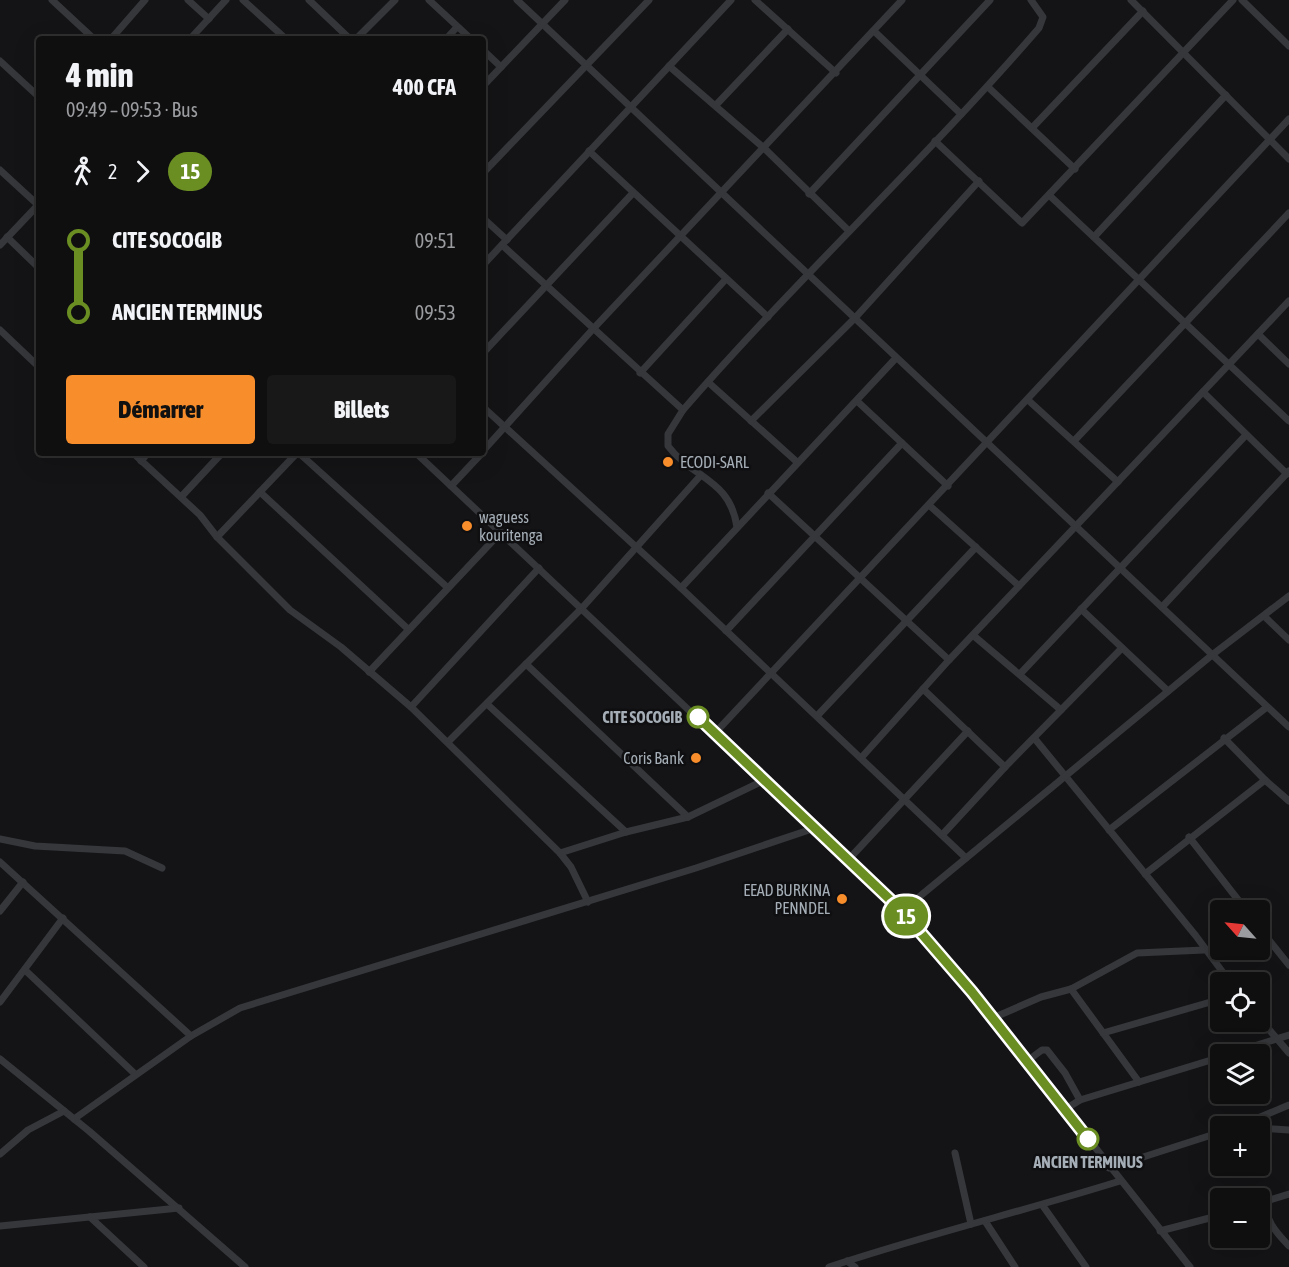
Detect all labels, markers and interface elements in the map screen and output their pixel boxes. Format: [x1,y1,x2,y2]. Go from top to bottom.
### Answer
text: 4 min [66,56,133,94]
text: 400 CFA [393,74,456,100]
text: 09:49 – 09:53 · Bus [66,98,198,121]
icon: walk [66,155,99,188]
icon: forward [126,155,159,188]
text: 15 [180,159,200,183]
text: 2 [108,160,117,183]
text: CITE SOCOGIB [112,227,222,253]
text: 09:51 [415,229,456,252]
text: ANCIEN TERMINUS [112,299,262,325]
text: 09:53 [415,301,456,324]
button: Démarrer [66,375,255,444]
button: Billets [267,375,456,444]
place label: ECODI-SARL [680,453,750,471]
marker: ECODI-SARL [661,455,675,469]
place label: waguess kouritenga [479,508,543,545]
marker: waguess kouritenga [460,519,474,533]
marker: CITE SOCOGIB [687,706,709,728]
place label: CITE SOCOGIB [602,708,682,726]
place label: Coris Bank [623,749,684,767]
marker: Coris Bank [689,751,703,765]
place label: EEAD BURKINA PENNDEL [743,881,831,917]
marker: EEAD BURKINA PENNDEL [835,892,849,906]
line badge: 15 [879,896,933,936]
north arrow [1210,900,1270,960]
map controls [1210,900,1270,1248]
text: 15 [896,904,916,928]
button: locate [1210,972,1270,1032]
button: layers [1210,1044,1270,1104]
button: + [1210,1116,1270,1176]
marker: ANCIEN TERMINUS [1077,1128,1099,1150]
place label: ANCIEN TERMINUS [1032,1153,1143,1171]
button: − [1210,1188,1270,1248]

